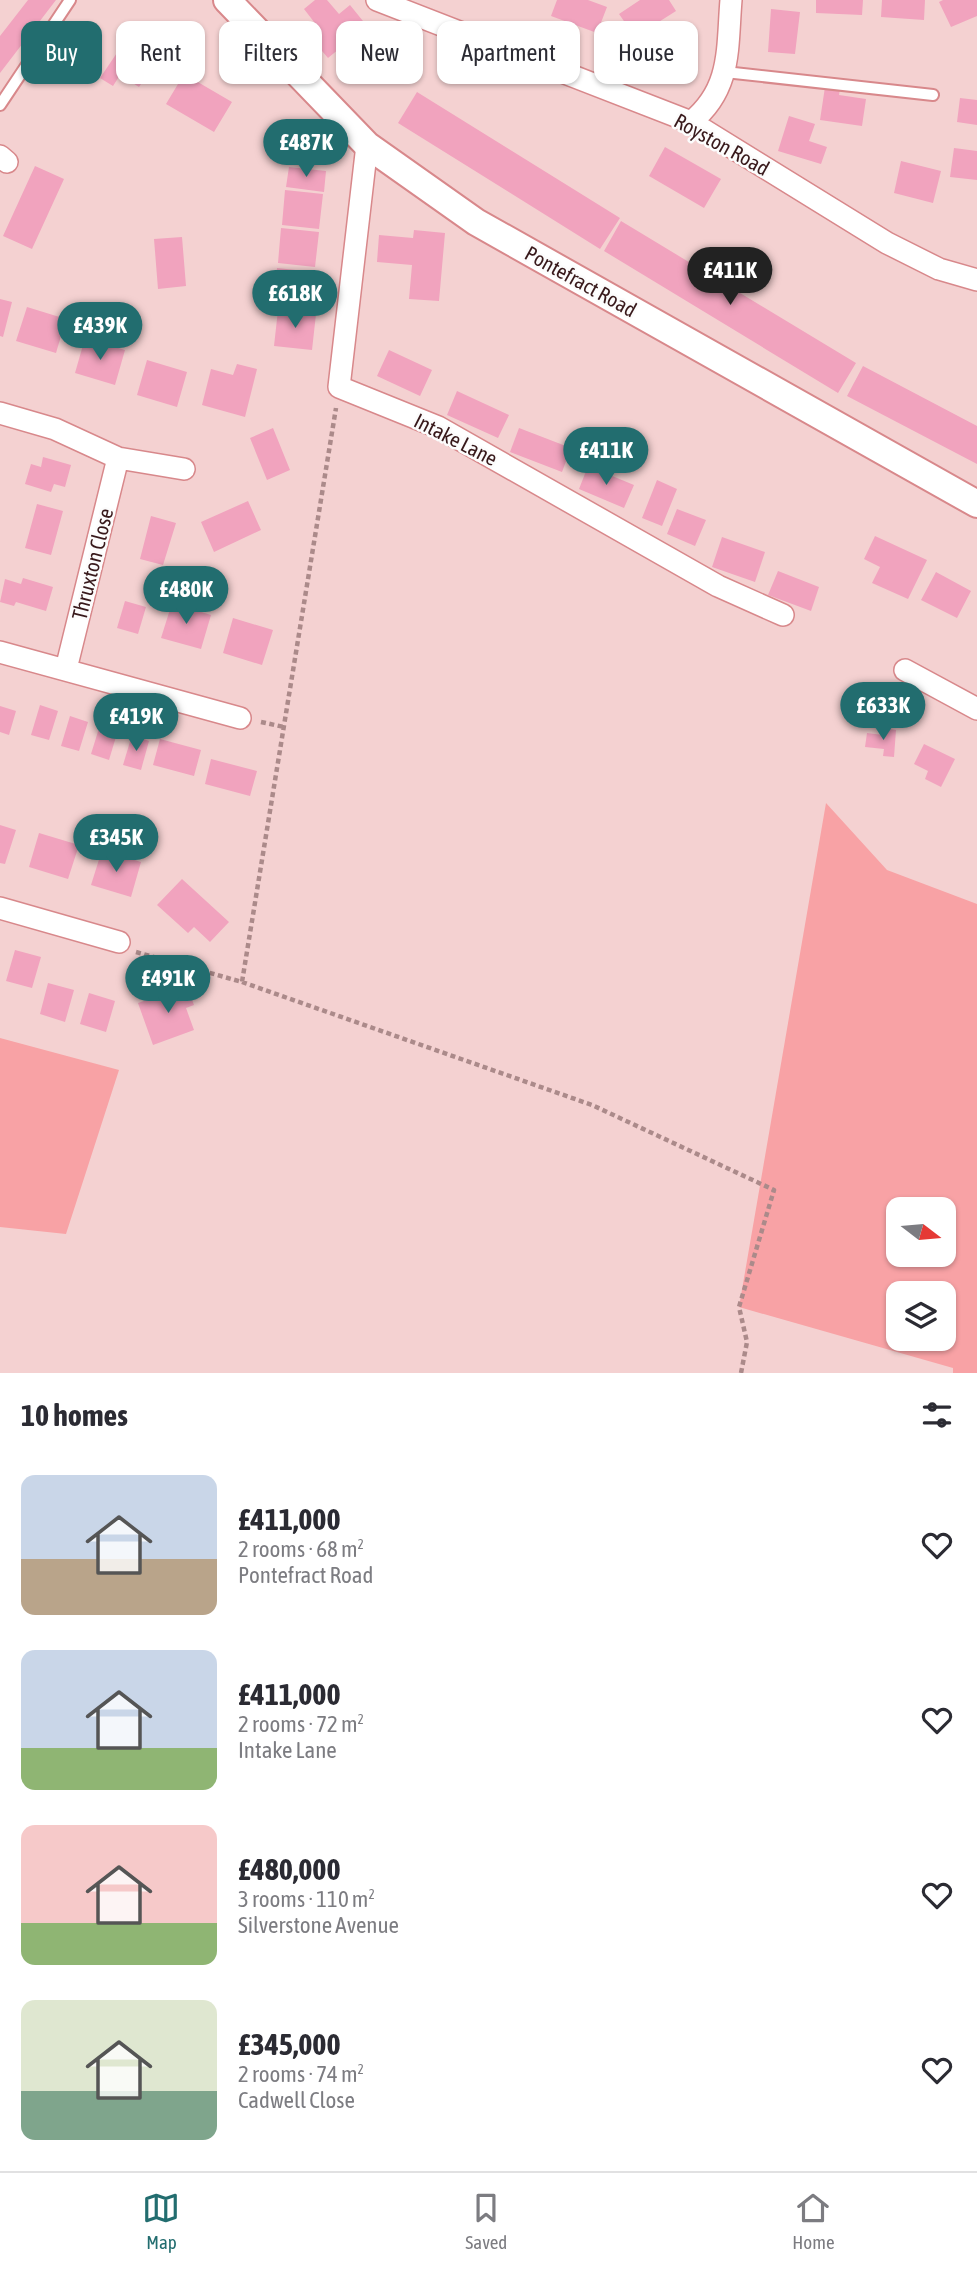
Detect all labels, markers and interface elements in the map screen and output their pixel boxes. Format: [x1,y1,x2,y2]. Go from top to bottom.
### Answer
chip: Buy [21,21,102,84]
chip: Rent [116,21,205,84]
chip: Filters [219,21,322,84]
chip: New [336,21,423,84]
chip: Apartment [437,21,580,84]
chip: House [594,21,698,84]
street label: Royston Road [670,108,774,180]
pin: £487K [257,120,355,179]
text: £487K [279,129,333,155]
street label: Pontefract Road [521,241,641,321]
pin: £411K [681,247,779,307]
text: £411K [703,257,757,283]
pin: £618K [246,270,344,330]
text: £618K [268,280,322,306]
pin: £439K [51,302,149,362]
text: £439K [73,312,127,338]
street label: Intake Lane [410,408,502,470]
pin: £411K [557,428,655,487]
text: £411K [579,437,633,463]
street label: Thruxton Close [67,506,117,622]
pin: £480K [137,566,235,626]
text: £480K [159,576,213,602]
pin: £633K [834,682,932,742]
text: £633K [856,692,910,718]
pin: £419K [87,694,185,753]
text: £419K [109,703,163,729]
pin: £345K [67,814,165,874]
text: £345K [89,824,143,850]
pin: £491K [119,956,217,1015]
text: £491K [141,965,195,991]
north arrow [886,1197,956,1267]
map controls [886,1197,956,1351]
button: layers [886,1281,956,1351]
icon: filters [918,1396,956,1434]
text: 10 homes [21,1398,128,1432]
text: £411,000 [238,1502,341,1536]
icon: home [77,1503,161,1587]
icon: heart [918,1526,956,1564]
text: 2 rooms · 68 m² [238,1536,364,1562]
text: Pontefract Road [238,1562,373,1588]
text: £411,000 [238,1677,341,1711]
icon: home [77,1678,161,1762]
icon: heart [918,1701,956,1739]
text: 2 rooms · 72 m² [238,1711,364,1737]
text: Intake Lane [238,1737,337,1763]
text: £480,000 [238,1852,341,1886]
icon: home [77,1853,161,1937]
icon: heart [918,1876,956,1914]
text: 3 rooms · 110 m² [238,1886,375,1912]
text: Silverstone Avenue [238,1912,399,1938]
text: £345,000 [238,2027,341,2061]
icon: home [77,2028,161,2112]
icon: heart [918,2051,956,2089]
text: 2 rooms · 74 m² [238,2061,364,2087]
text: Cadwell Close [238,2087,355,2113]
tab: Map [142,2189,180,2253]
tab: Saved [465,2189,507,2253]
tab: Home [792,2189,835,2253]

